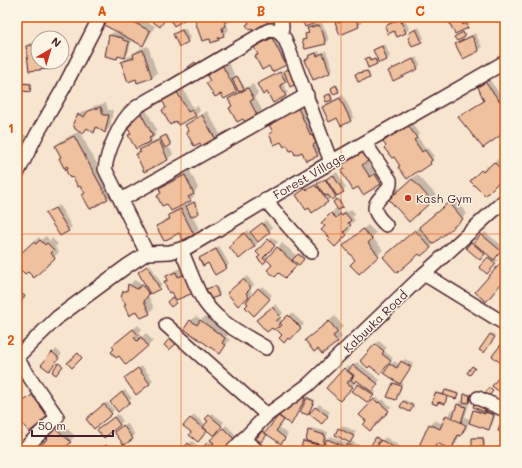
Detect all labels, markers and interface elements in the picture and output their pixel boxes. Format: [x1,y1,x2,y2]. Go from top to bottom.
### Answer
text: A [97,2,107,19]
text: B [257,2,266,19]
text: C [415,2,425,19]
north arrow [30,30,70,70]
text: N [49,33,64,50]
text: 1 [8,119,14,136]
street label: Forest Village [270,148,348,202]
place label: Kash Gym [416,190,472,206]
marker: Kash Gym [403,193,413,203]
street label: Kabuuka Road [340,286,411,356]
text: 2 [7,331,15,348]
scale bar [32,412,113,438]
text: 50 m [38,417,66,433]

